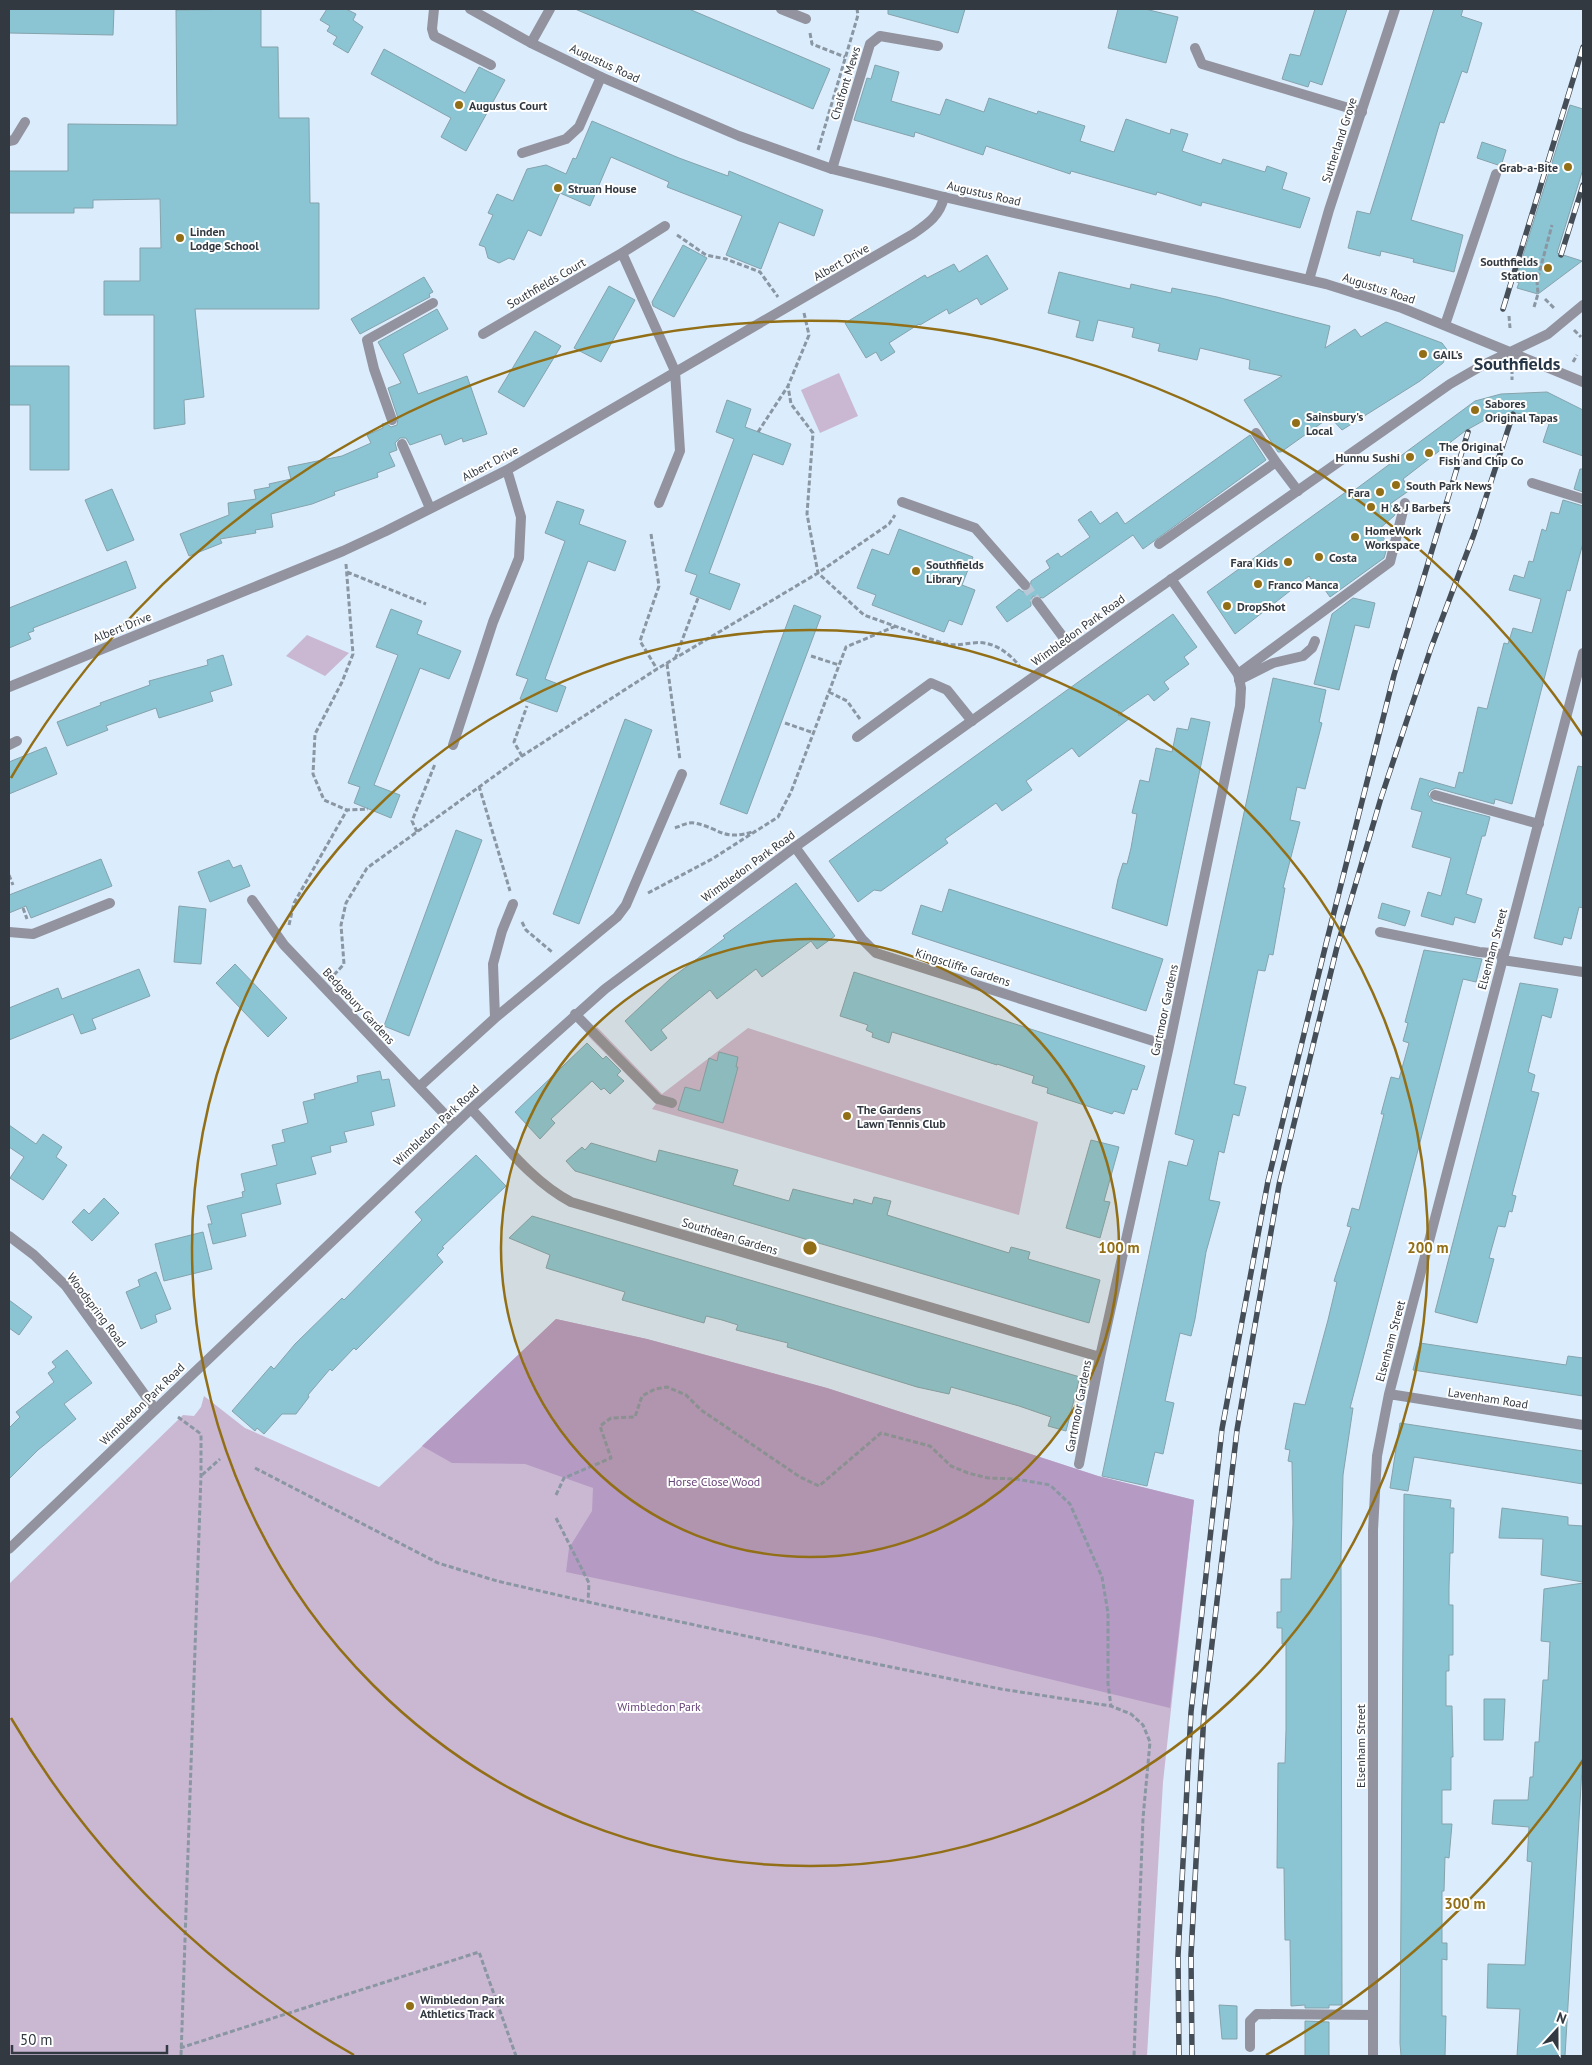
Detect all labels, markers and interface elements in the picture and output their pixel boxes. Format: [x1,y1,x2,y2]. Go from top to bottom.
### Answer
street label: Augustus Road [568,40,642,86]
street label: Chalfont Mews [827,44,863,122]
street label: Sutherland Grove [1318,95,1360,185]
place label: Augustus Court [469,98,548,113]
marker: Augustus Court [453,99,465,111]
place label: Grab-a-Bite [1499,160,1558,175]
marker: Grab-a-Bite [1562,161,1574,173]
street label: Augustus Road [945,177,1023,209]
place label: Struan House [568,181,637,196]
marker: Struan House [552,182,564,194]
place label: Linden Lodge School [190,224,259,253]
marker: Linden Lodge School [174,232,186,244]
street label: Albert Drive [811,240,871,284]
street label: Southfields Court [504,254,588,312]
place label: Southfields Station [1480,254,1538,283]
marker: Southfields Station [1542,262,1554,274]
street label: Augustus Road [1341,269,1417,307]
place label: GAIL's [1433,347,1463,362]
marker: GAIL's [1417,348,1429,360]
district label: Southfields [1474,352,1561,375]
place label: Sabores Original Tapas [1485,396,1558,425]
marker: Sabores Original Tapas [1469,404,1481,416]
place label: Sainsbury's Local [1306,409,1363,438]
marker: Sainsbury's Local [1290,417,1302,429]
place label: The Original Fish and Chip Co [1439,439,1524,468]
street label: Albert Drive [459,442,521,484]
marker: The Original Fish and Chip Co [1423,447,1435,459]
place label: Hunnu Sushi [1336,450,1400,465]
marker: Hunnu Sushi [1404,451,1416,463]
place label: South Park News [1406,478,1492,493]
marker: South Park News [1390,479,1402,491]
place label: Fara [1348,485,1370,500]
marker: Fara [1374,486,1386,498]
place label: H & J Barbers [1381,500,1451,515]
marker: H & J Barbers [1365,501,1377,513]
place label: HomeWork Workspace [1365,523,1421,552]
marker: HomeWork Workspace [1349,531,1361,543]
place label: Costa [1329,550,1357,565]
marker: Costa [1313,551,1325,563]
place label: Fara Kids [1231,555,1278,570]
marker: Fara Kids [1282,556,1294,568]
place label: Southfields Library [926,557,984,586]
marker: Southfields Library [910,565,922,577]
place label: Franco Manca [1268,577,1339,592]
marker: Franco Manca [1252,578,1264,590]
street label: Wimbledon Park Road [1028,591,1128,669]
place label: DropShot [1237,599,1286,614]
marker: DropShot [1221,600,1233,612]
street label: Albert Drive [91,608,153,646]
street label: Wimbledon Park Road [698,827,798,905]
street label: Elsenham Street [1474,907,1510,991]
street label: Kingscliffe Gardens [914,945,1012,989]
street label: Gartmoor Gardens [1147,963,1181,1057]
street label: Bedgebury Gardens [320,965,398,1047]
street label: Wimbledon Park Road [390,1081,482,1169]
place label: The Gardens Lawn Tennis Club [857,1102,946,1131]
marker: The Gardens Lawn Tennis Club [841,1110,853,1122]
street label: Southdean Gardens [680,1214,780,1258]
text: 100 m [1098,1238,1140,1257]
text: 200 m [1407,1238,1449,1257]
centre of rings [801,1239,819,1257]
street label: Woodspring Road [64,1270,130,1350]
street label: Elsenham Street [1372,1299,1408,1383]
street label: Gartmoor Gardens [1062,1359,1094,1453]
street label: Wimbledon Park Road [97,1360,187,1448]
street label: Lavenham Road [1447,1384,1529,1412]
park label: Horse Close Wood [668,1474,760,1489]
park label: Wimbledon Park [617,1699,701,1714]
street label: Elsenham Street [1353,1704,1368,1788]
text: 300 m [1444,1894,1486,1913]
place label: Wimbledon Park Athletics Track [420,1992,504,2021]
marker: Wimbledon Park Athletics Track [404,2000,416,2012]
north arrow [1532,2005,1582,2055]
text: N [1554,2008,1569,2028]
scale bar [12,2022,168,2054]
text: 50 m [20,2030,53,2049]

